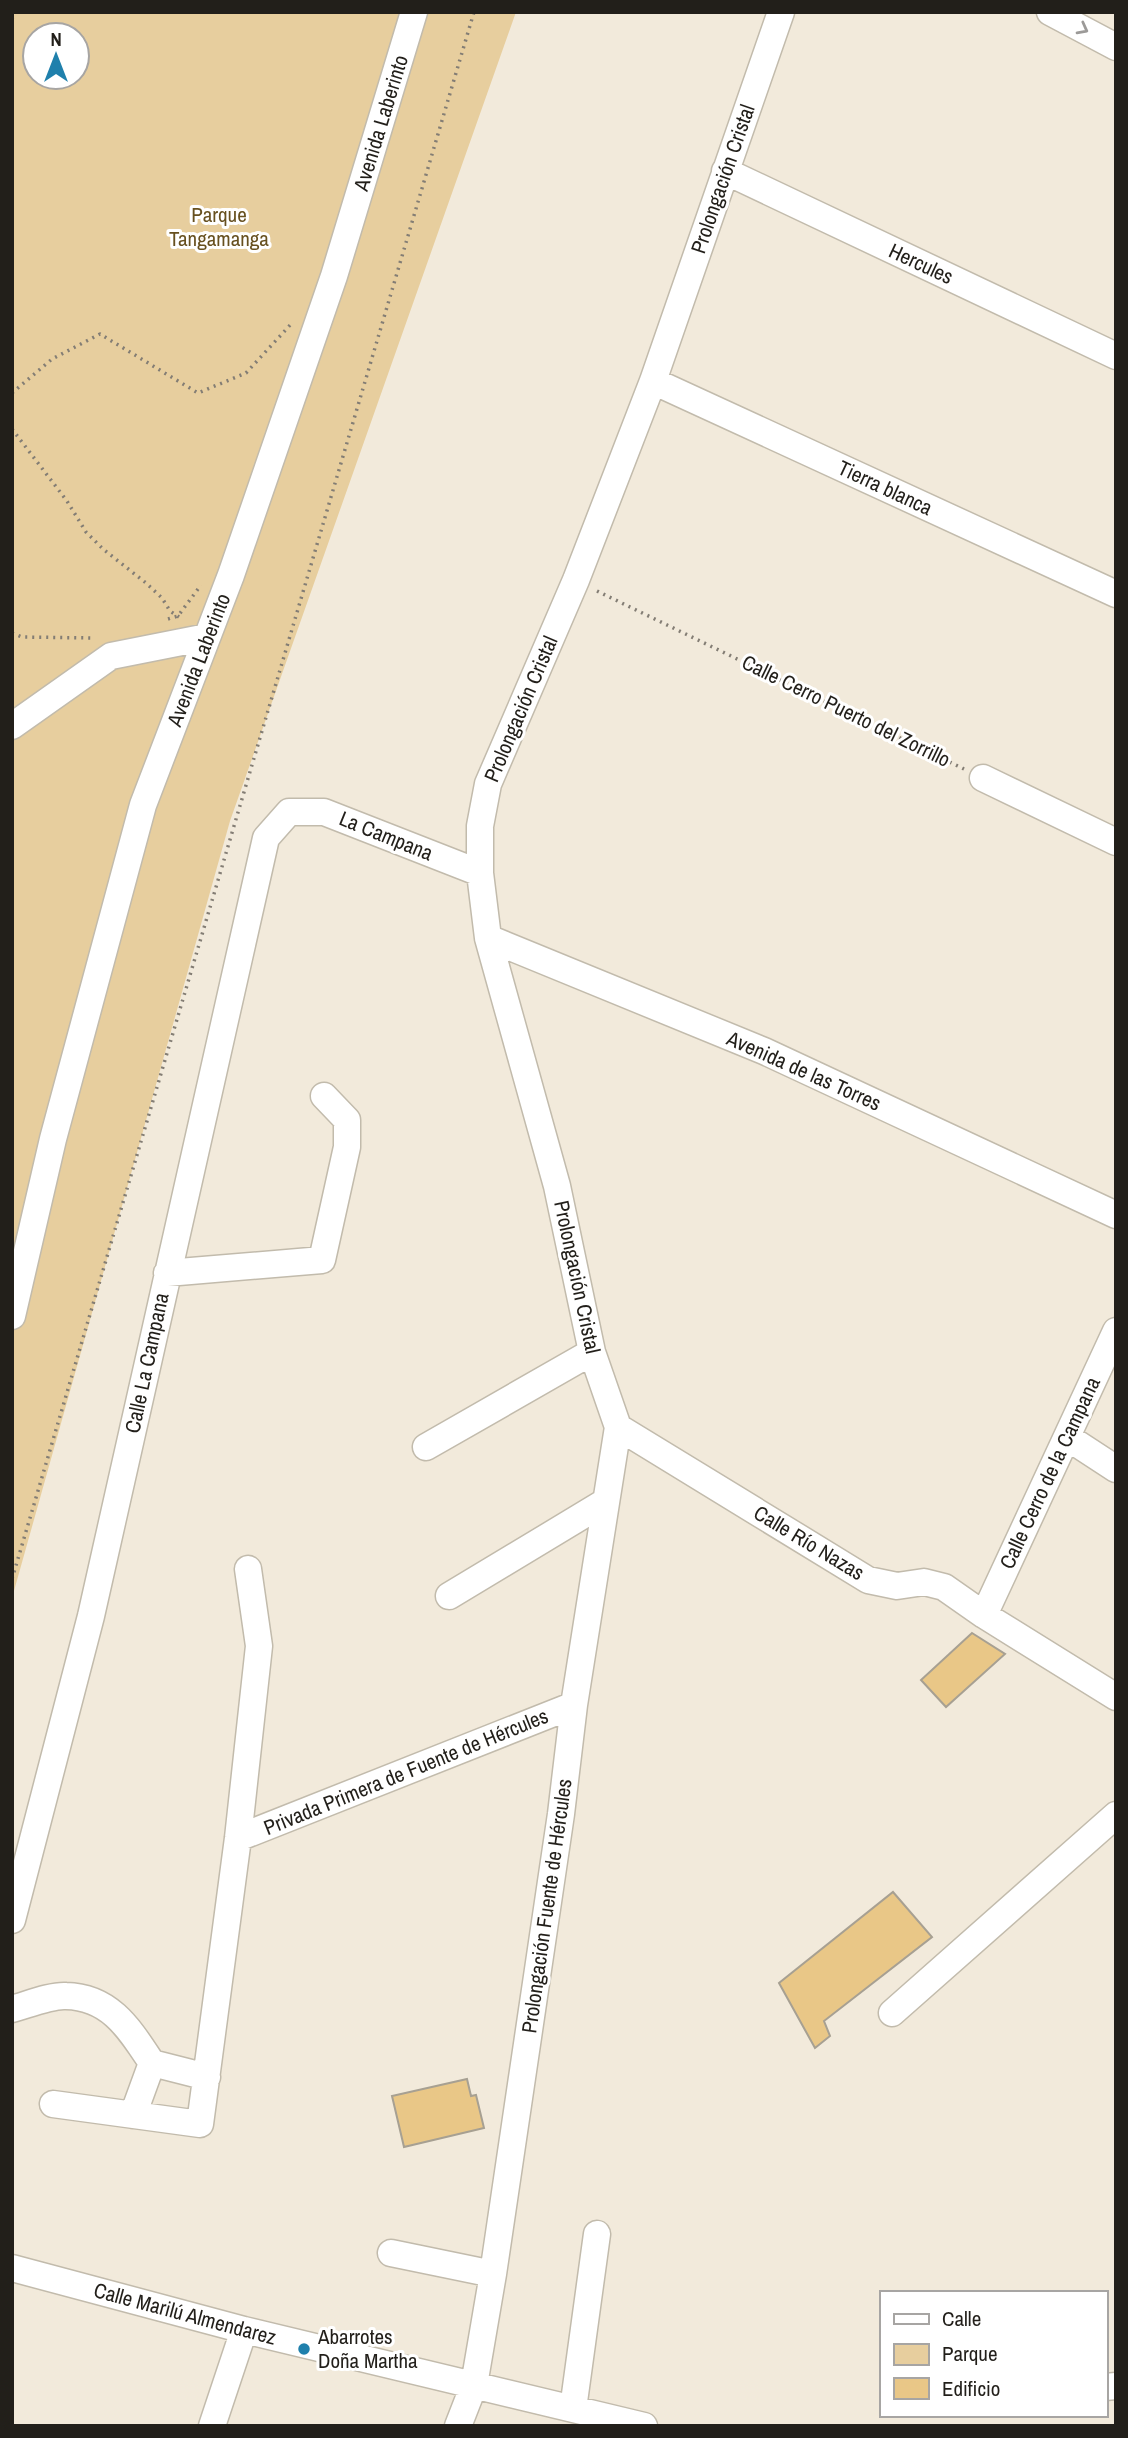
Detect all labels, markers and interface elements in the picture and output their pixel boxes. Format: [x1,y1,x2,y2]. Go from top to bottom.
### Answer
north arrow [21,21,91,91]
one-way arrow [1076,21,1088,35]
text: N [50,26,62,52]
street label: Avenida Laberinto [346,51,415,195]
street label: Prolongación Cristal [683,100,762,257]
park label: Parque Tangamanga [169,200,269,253]
street label: Hercules [884,236,958,291]
street label: Tierra blanca [833,453,938,522]
street label: Avenida Laberinto [159,589,237,732]
street label: Prolongación Cristal [477,631,564,786]
street label: Calle Cerro Puerto del Zorrillo [737,647,955,774]
street label: La Campana [335,804,438,868]
street label: Avenida de las Torres [722,1023,886,1118]
street label: Prolongación Cristal [547,1198,608,1356]
street label: Calle La Campana [118,1290,176,1436]
street label: Calle Cerro de la Campana [992,1372,1107,1573]
street label: Calle Río Nazas [748,1498,870,1587]
street label: Privada Primera de Fuente de Hércules [259,1701,552,1842]
street label: Prolongación Fuente de Hércules [514,1777,579,2035]
street label: Calle Marilú Almendarez [91,2275,280,2352]
legend [880,2291,1107,2417]
text: Calle [942,2304,981,2333]
place label: Abarrotes Doña Martha [317,2322,418,2375]
text: Parque [942,2339,998,2368]
marker: Abarrotes Doña Martha [296,2341,312,2357]
text: Edificio [942,2374,1000,2403]

